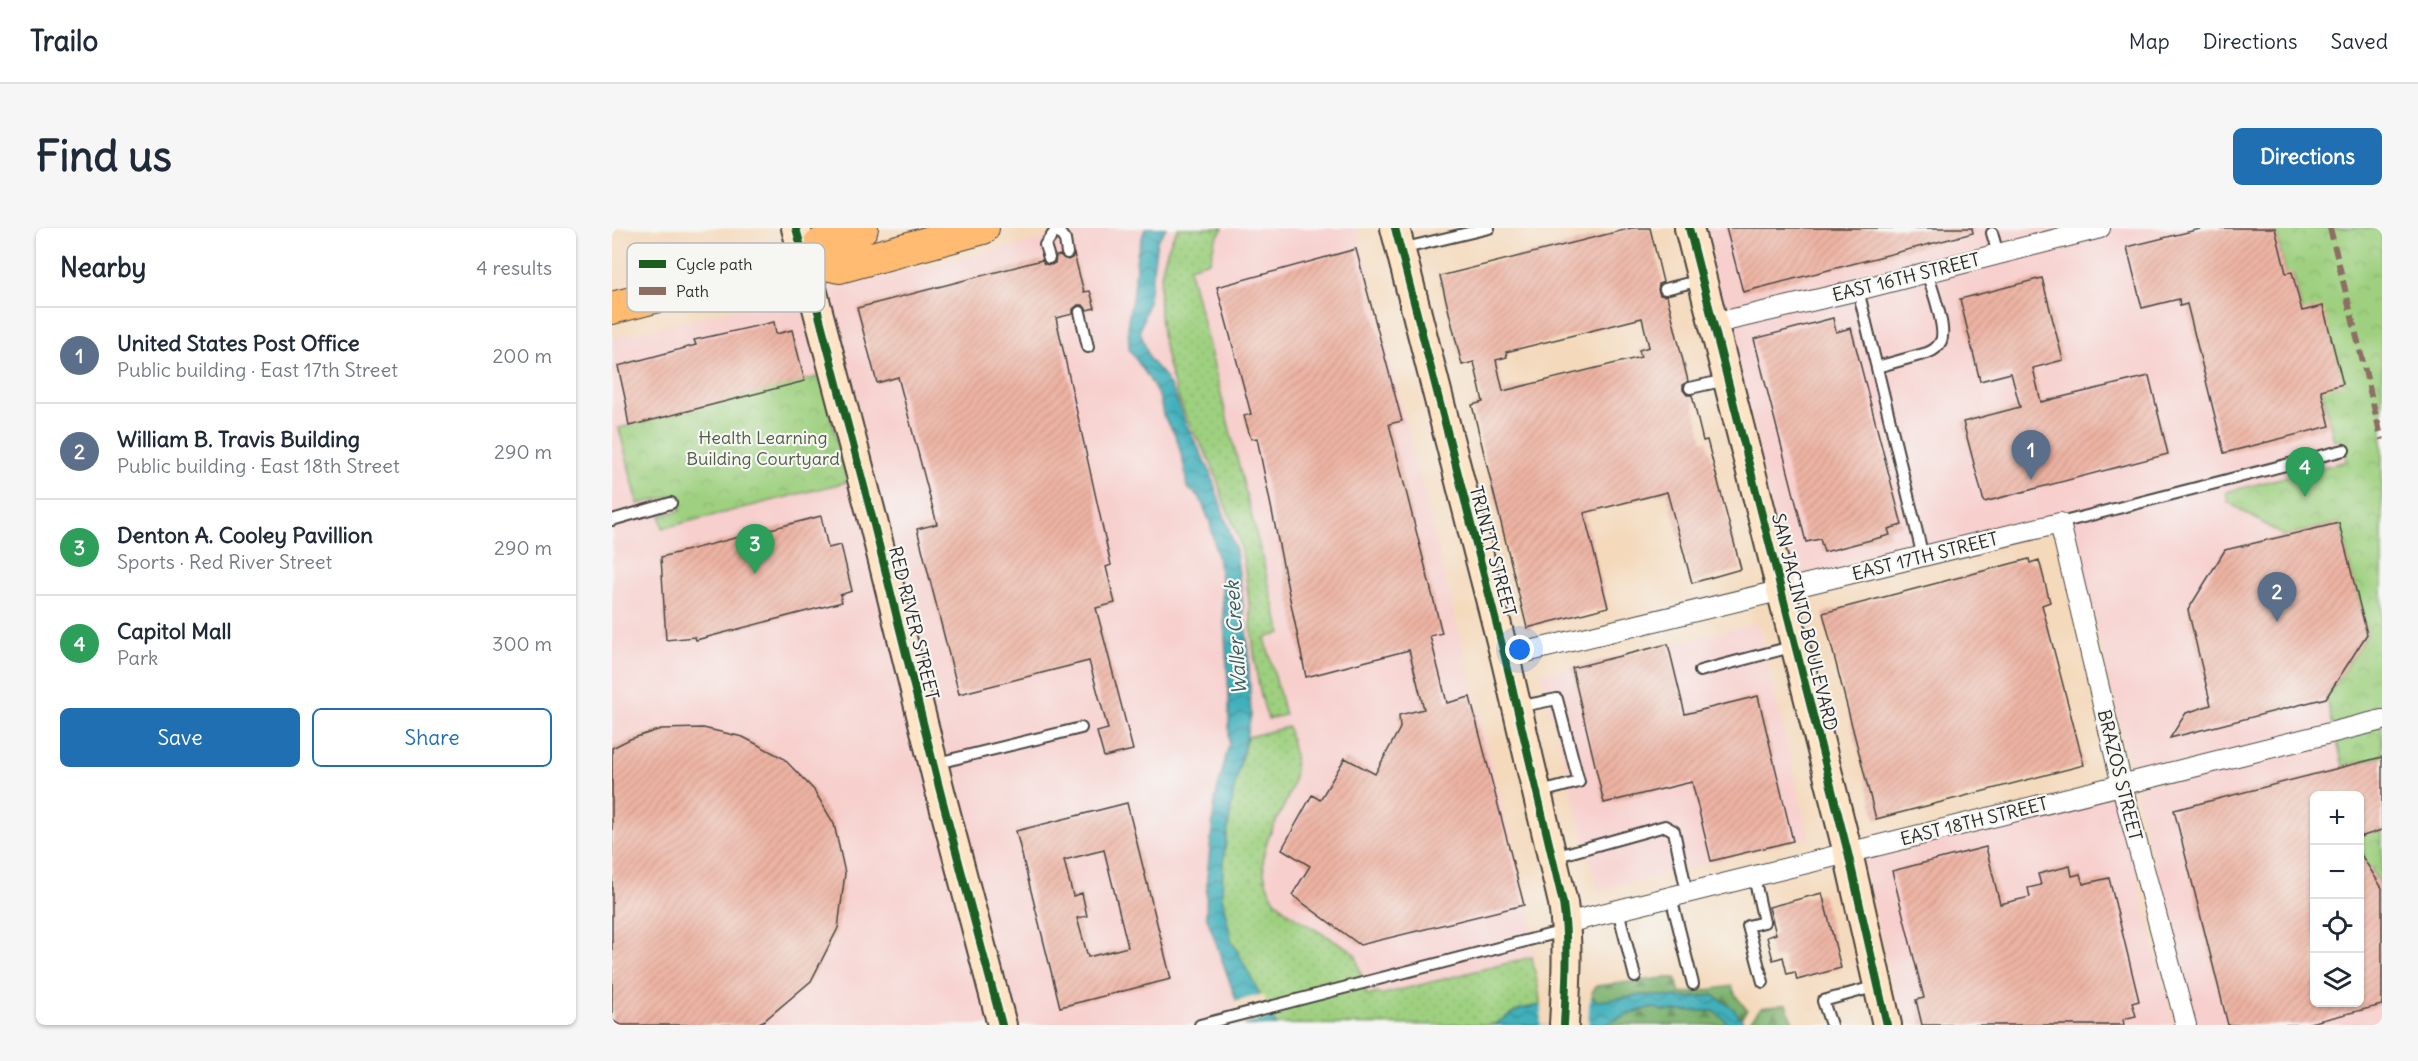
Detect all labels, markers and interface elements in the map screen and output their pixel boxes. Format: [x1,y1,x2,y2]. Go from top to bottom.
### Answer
text: Trailo [30,23,98,59]
text: Map [2129,28,2170,55]
text: Directions [2203,28,2297,55]
text: Saved [2330,28,2388,55]
button: Directions [2233,128,2382,185]
text: Find us [36,130,172,182]
legend [627,243,825,312]
street label: EAST 16TH STREET [1830,248,1982,306]
text: Nearby [60,251,146,284]
text: Cycle path [676,254,752,274]
text: 4 results [476,255,552,280]
text: Path [676,281,709,301]
text: United States Post Office [117,329,360,357]
text: 1 [76,343,83,368]
text: 200 m [492,343,552,368]
text: Public building · East 17th Street [117,357,398,382]
text: William B. Travis Building [117,425,360,453]
park label: Health Learning Building Courtyard [686,426,840,470]
pin: 1 [2012,430,2050,480]
text: 2 [74,439,85,464]
text: 290 m [494,439,552,464]
pin: 4 [2286,448,2324,497]
text: Public building · East 18th Street [117,453,400,478]
street label: TRINITY STREET [1465,483,1521,619]
street label: SAN JACINTO BOULEVARD [1767,511,1843,733]
text: Denton A. Cooley Pavillion [117,521,373,549]
pin: 3 [736,524,774,574]
street label: EAST 17TH STREET [1850,527,2000,585]
text: 3 [74,535,85,560]
text: 290 m [494,535,552,560]
street label: RED RIVER STREET [884,544,944,702]
text: Sports · Red River Street [117,549,332,574]
pin: 2 [2258,572,2296,622]
water label: Waller Creek [1218,578,1251,696]
text: Capitol Mall [117,617,231,645]
text: 4 [74,631,85,656]
text: 300 m [492,631,552,656]
your location [1505,635,1534,664]
text: Park [117,645,158,670]
street label: BRAZOS STREET [2093,707,2147,843]
button: Save [60,708,300,767]
button: Share [312,708,552,767]
map controls [2310,791,2364,1007]
button: + [2310,791,2364,845]
street label: EAST 18TH STREET [1898,792,2050,850]
button: − [2310,845,2364,899]
button: locate [2310,899,2364,953]
button: layers [2310,953,2364,1007]

